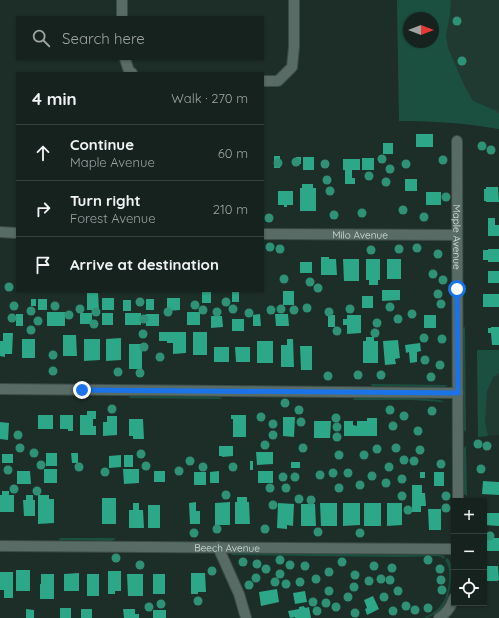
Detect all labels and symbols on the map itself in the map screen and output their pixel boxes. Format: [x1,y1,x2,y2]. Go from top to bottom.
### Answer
north arrow [403,12,439,48]
street label: Maple Avenue [450,204,463,270]
street label: Milo Avenue [332,228,388,242]
route start [448,280,466,298]
route end [73,381,91,399]
street label: Beech Avenue [194,541,260,555]

